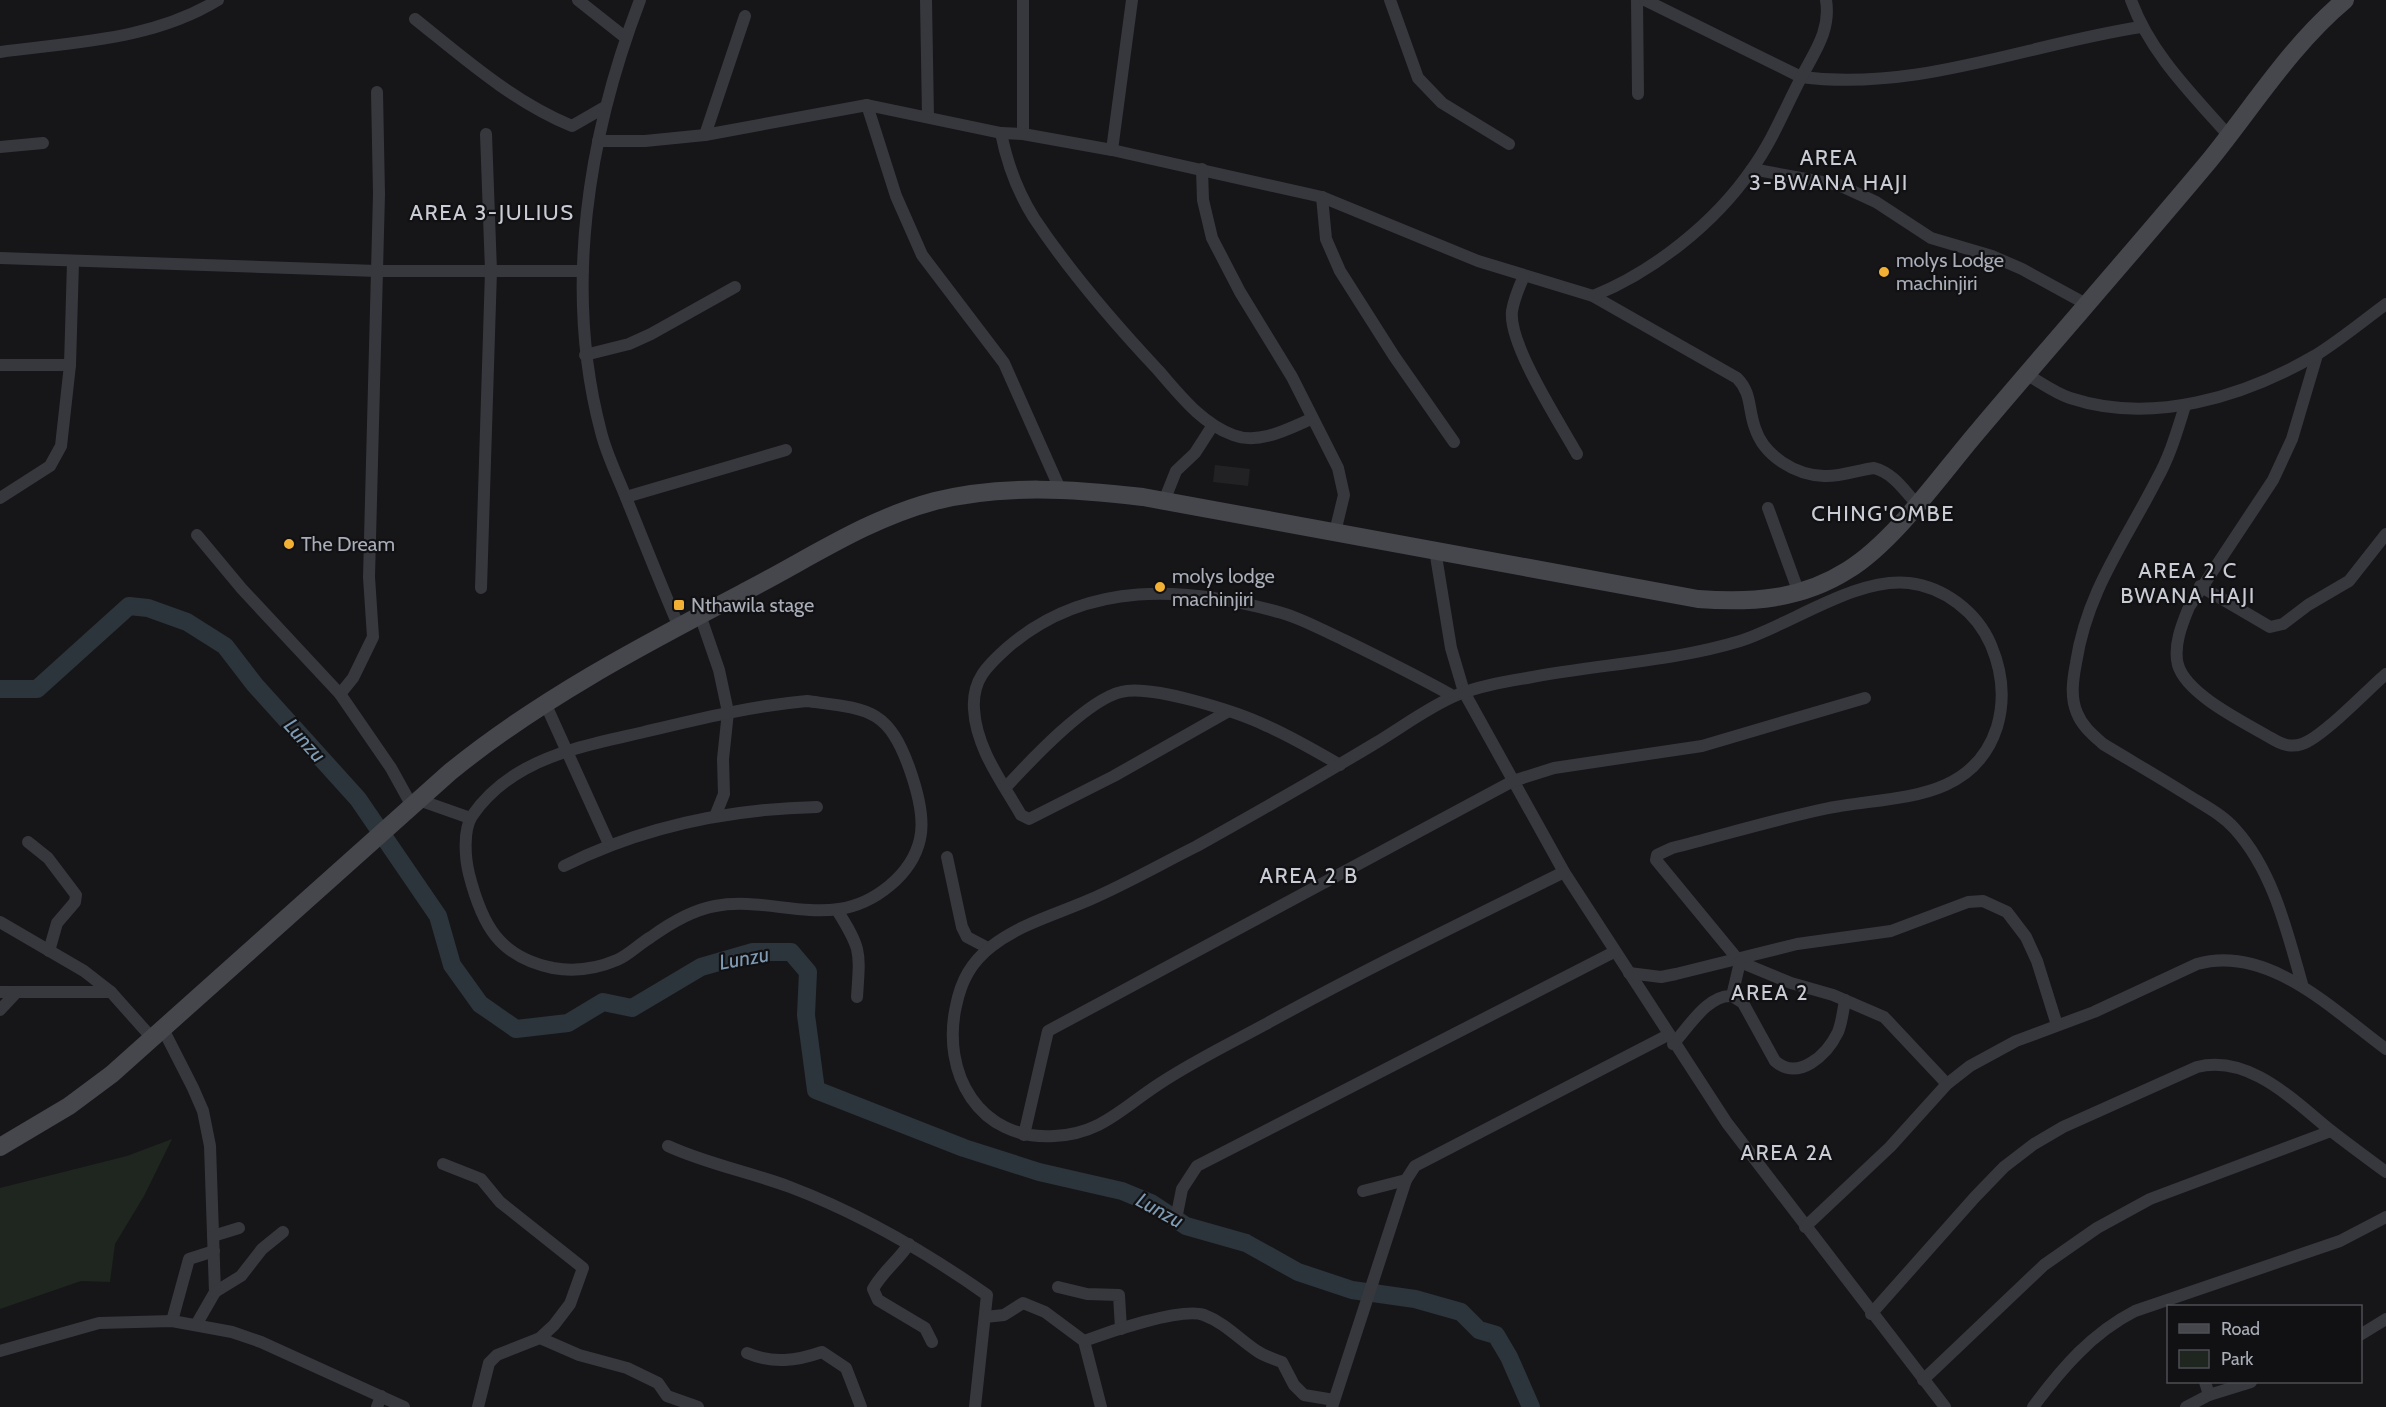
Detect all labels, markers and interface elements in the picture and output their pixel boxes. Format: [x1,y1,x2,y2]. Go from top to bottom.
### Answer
district label: AREA 3-BWANA HAJI [1749,144,1909,196]
district label: AREA 3-JULIUS [409,199,575,226]
place label: molys Lodge machinjiri [1896,248,2004,295]
marker: molys Lodge machinjiri [1877,265,1891,279]
district label: CHING'OMBE [1811,500,1955,527]
place label: The Dream [301,532,395,556]
marker: The Dream [282,537,296,551]
district label: AREA 2 C BWANA HAJI [2120,557,2256,609]
place label: molys lodge machinjiri [1172,564,1275,611]
marker: molys lodge machinjiri [1153,580,1167,594]
place label: Nthawila stage [691,593,814,617]
marker: Nthawila stage [672,598,686,612]
water label: Lunzu [279,713,331,767]
district label: AREA 2 B [1259,862,1359,889]
water label: Lunzu [717,941,771,975]
district label: AREA 2 [1731,979,1809,1006]
district label: AREA 2A [1740,1139,1834,1166]
water label: Lunzu [1132,1187,1188,1233]
legend [2167,1305,2362,1383]
text: Road [2221,1318,2260,1340]
text: Park [2221,1348,2254,1370]

